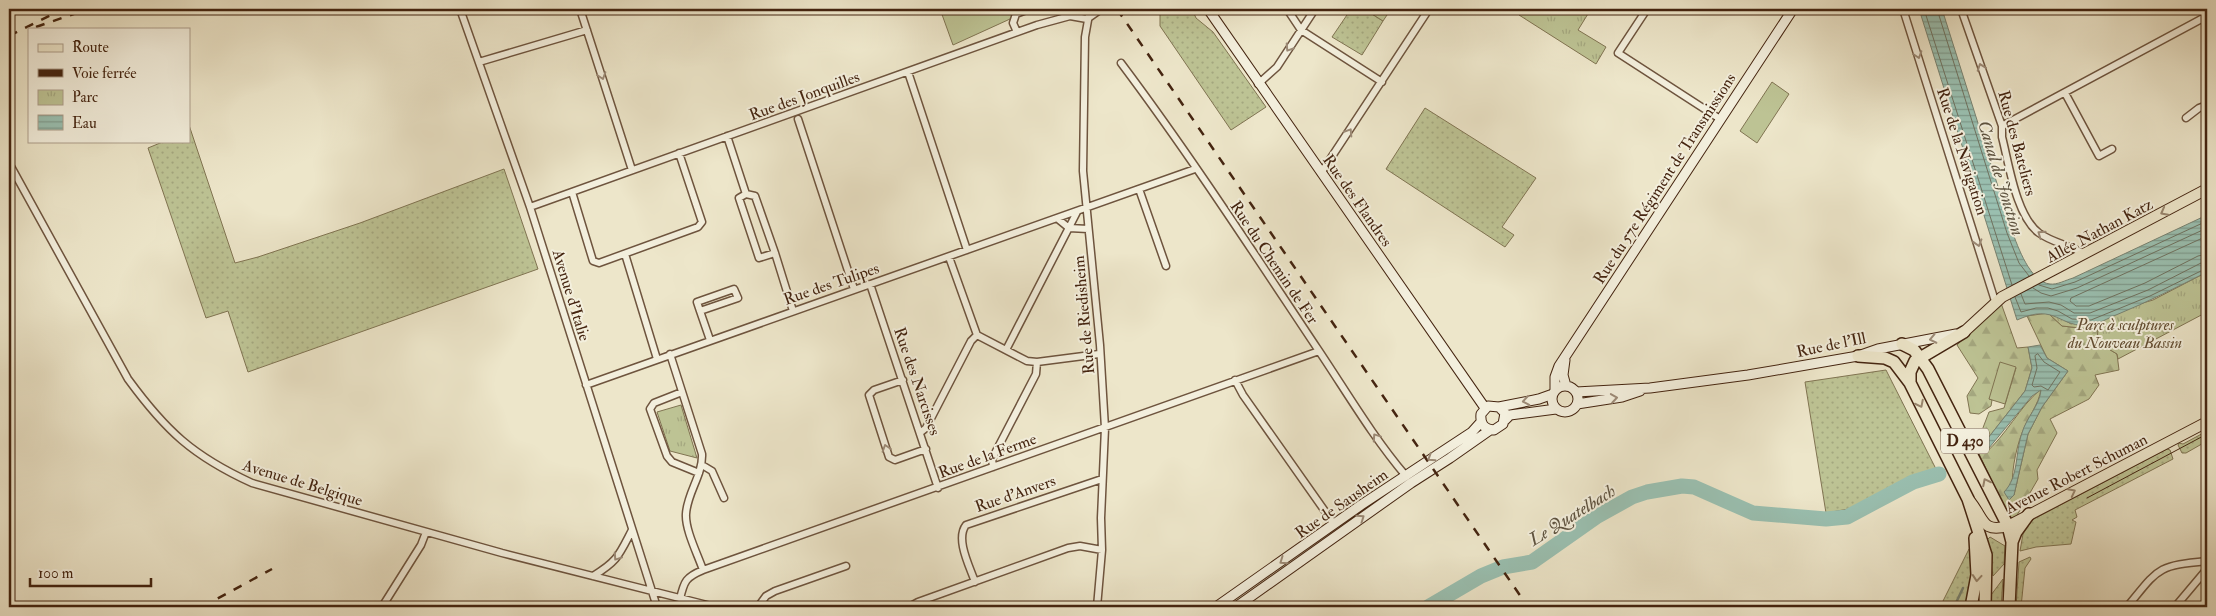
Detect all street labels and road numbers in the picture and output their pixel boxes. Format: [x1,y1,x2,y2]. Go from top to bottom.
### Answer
street label: Rue des Jonquilles [746,67,863,126]
street label: Rue du 57e Régiment de Transmissions [1589,69,1741,288]
street label: Rue de la Navigation [1932,85,1992,218]
street label: Rue des Bateliers [1993,88,2041,198]
street label: Rue des Flandres [1318,151,1396,251]
street label: Allée Nathan Katz [2042,194,2156,268]
street label: Rue du Chemin de Fer [1225,197,1323,328]
street label: Avenue d'Italie [547,246,595,344]
street label: Rue de Riedisheim [1069,254,1099,375]
street label: Rue des Tulipes [781,258,882,311]
street label: Rue des Narcisses [889,325,945,438]
street label: Rue de l'Ill [1795,328,1868,362]
road number: D 430 [1941,428,1989,454]
street label: Rue de la Ferme [936,429,1039,483]
street label: Avenue Robert Schuman [2001,429,2151,519]
street label: Avenue de Belgique [239,455,365,511]
street label: Rue de Sausheim [1291,464,1392,543]
street label: Rue d'Anvers [972,471,1058,517]

